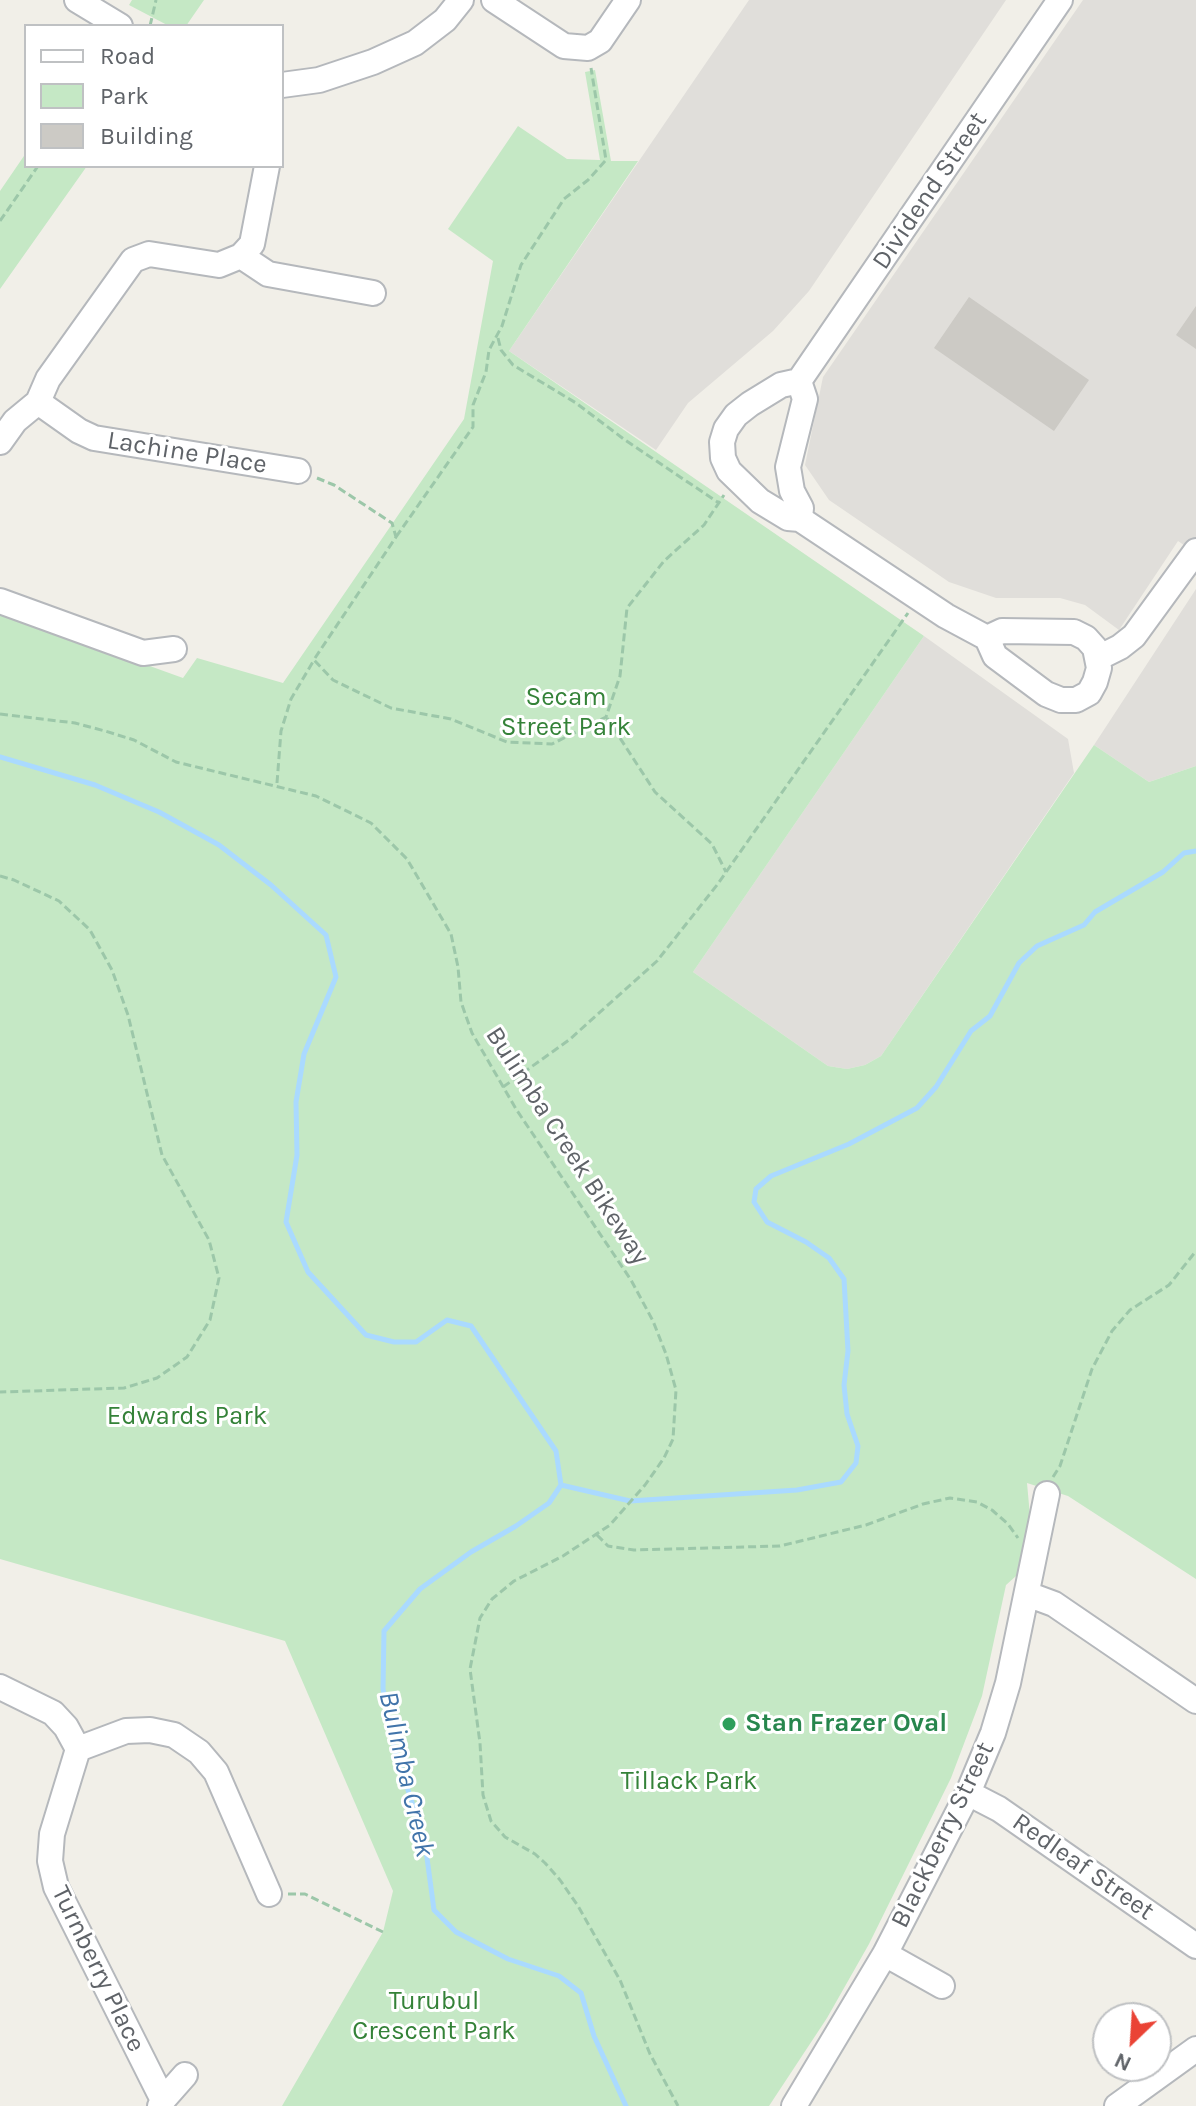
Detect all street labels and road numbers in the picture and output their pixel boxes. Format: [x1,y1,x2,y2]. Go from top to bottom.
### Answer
street label: Dividend Street [866,106,994,276]
street label: Lachine Place [105,425,269,481]
street label: Bulimba Creek Bikeway [478,1021,656,1271]
street label: Blackberry Street [884,1737,1002,1933]
street label: Redleaf Street [1006,1807,1160,1927]
street label: Turnberry Place [44,1881,152,2057]

